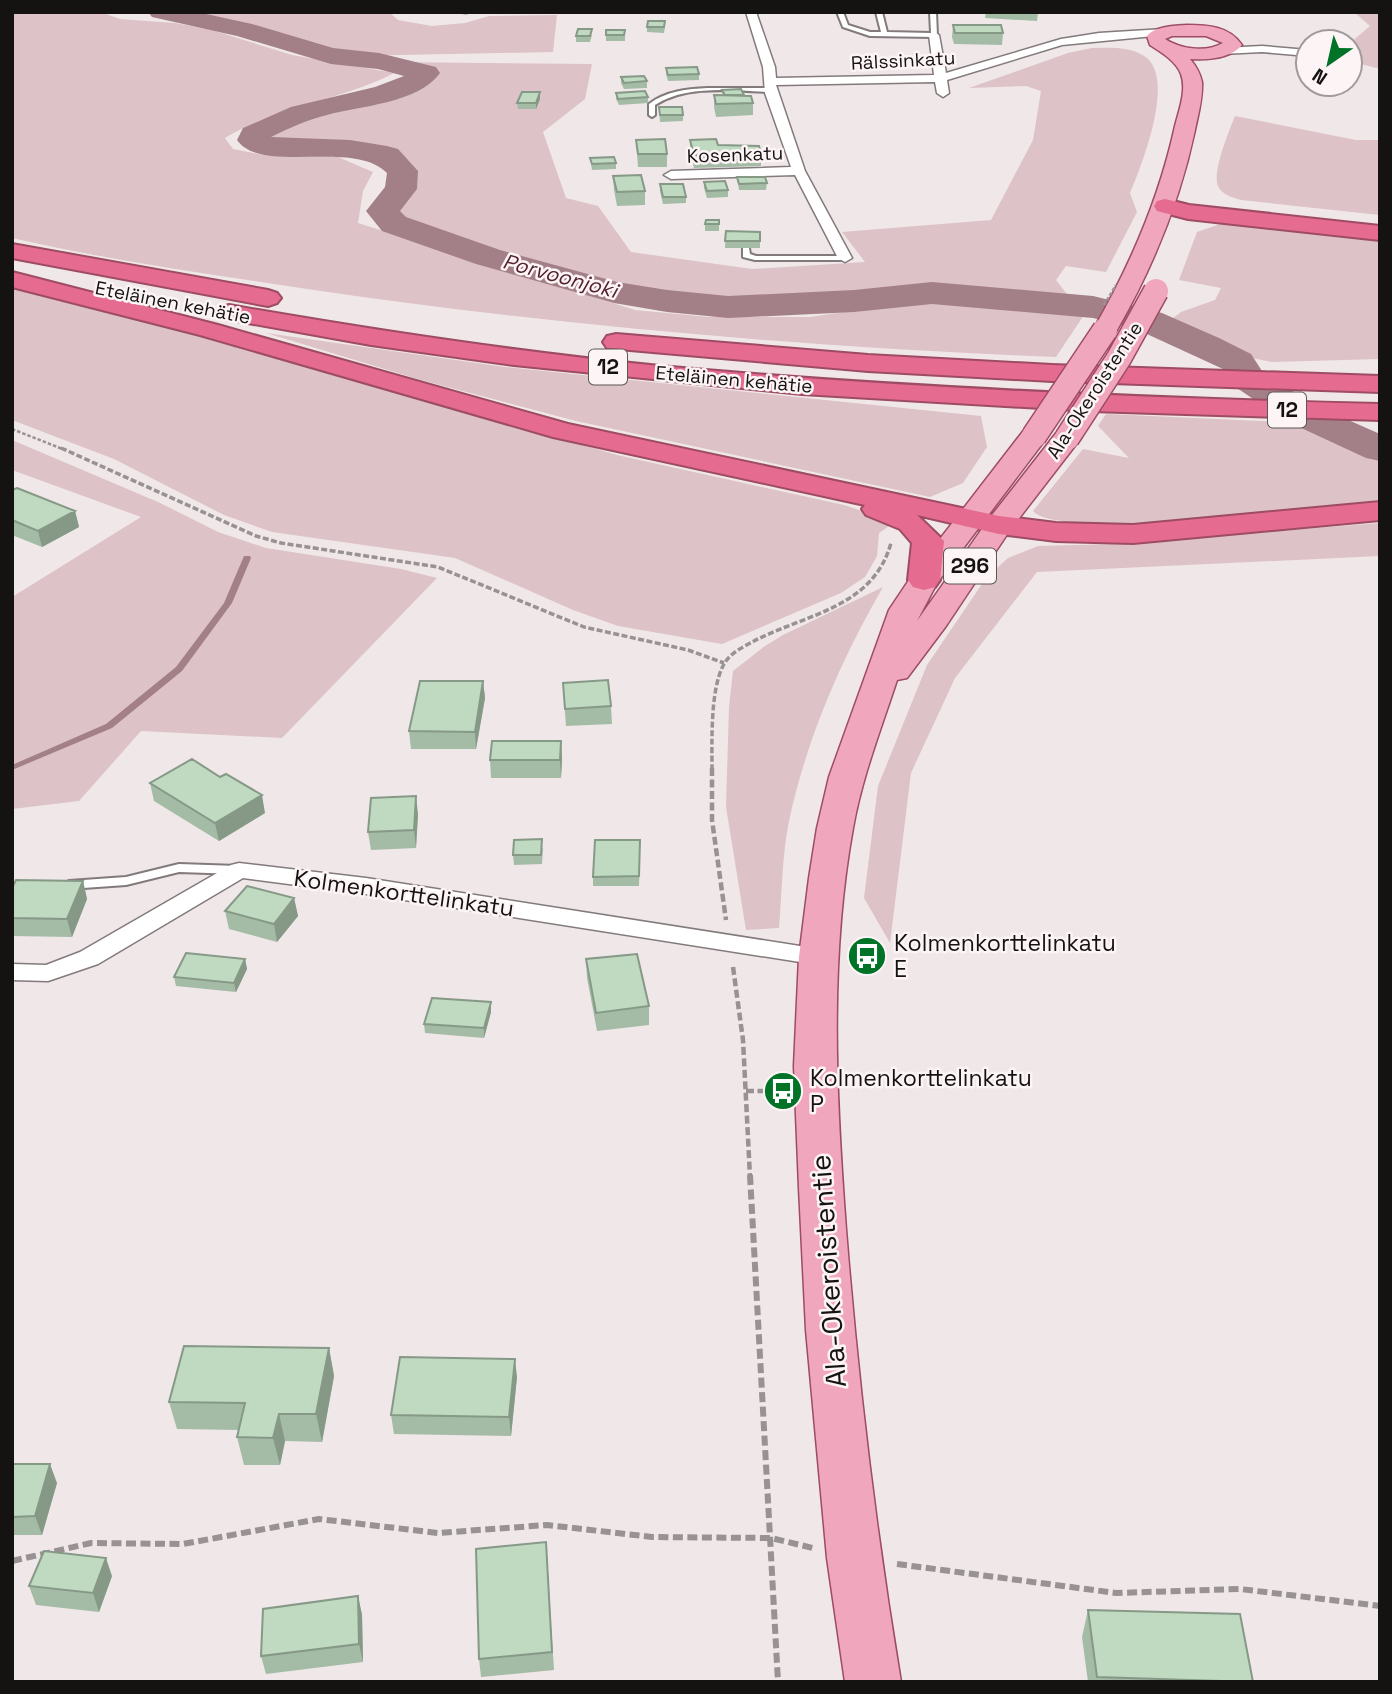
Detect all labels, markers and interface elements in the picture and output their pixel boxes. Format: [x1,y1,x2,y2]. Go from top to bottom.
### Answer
north arrow [1294,28,1364,98]
street label: Rälssinkatu [850,45,956,76]
text: N [1308,63,1332,91]
street label: Kosenkatu [686,140,784,169]
water label: Porvoonjoki [500,247,623,305]
street label: Eteläinen kehätie [93,275,253,330]
street label: Ala-Okeroistentie [1041,317,1148,464]
road number: 12 [589,350,627,384]
street label: Eteläinen kehätie [654,360,814,399]
road number: 12 [1268,392,1306,428]
road number: 296 [944,548,996,584]
street label: Kolmenkorttelinkatu [292,863,516,923]
place label: Kolmenkorttelinkatu E [894,928,1116,984]
bus stop icon: Kolmenkorttelinkatu E [846,935,888,977]
place label: Kolmenkorttelinkatu P [810,1063,1032,1119]
bus stop icon: Kolmenkorttelinkatu P [762,1070,804,1112]
street label: Ala-Okeroistentie [802,1153,854,1389]

